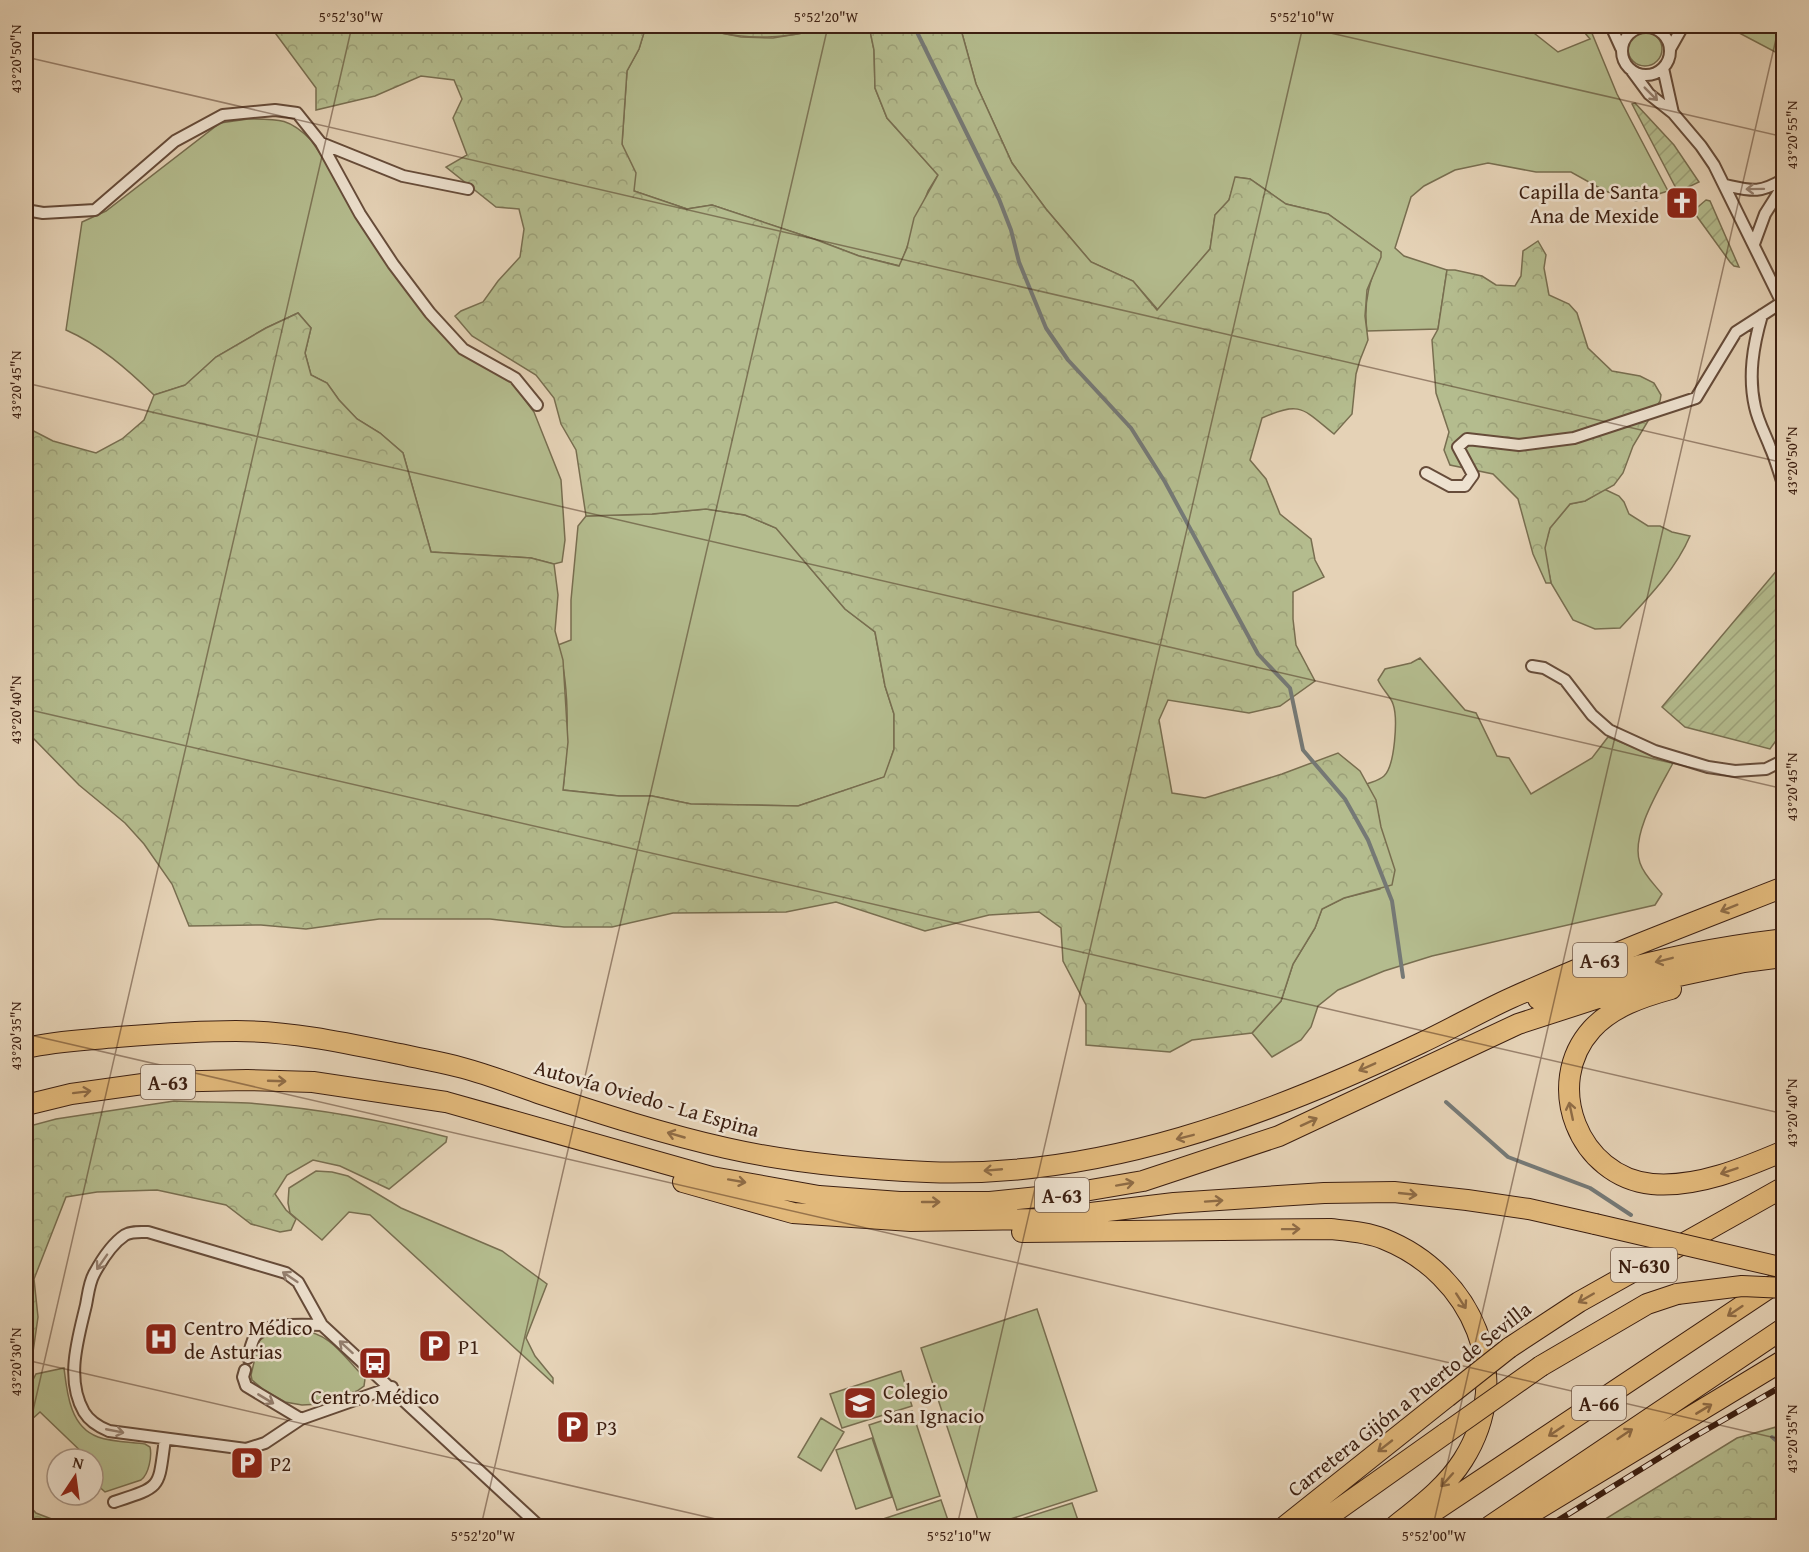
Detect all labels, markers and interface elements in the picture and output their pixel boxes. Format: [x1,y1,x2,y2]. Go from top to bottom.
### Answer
text: 5°52'30"W [319,6,384,27]
text: 5°52'20"W [794,6,859,27]
text: 5°52'10"W [1270,6,1335,27]
text: 43°20'50"N [5,24,26,93]
one-way arrow [1643,87,1658,101]
text: 43°20'55"N [1781,100,1802,169]
place label: Capilla de Santa Ana de Mexide [1519,176,1659,231]
one-way arrow [1746,184,1766,195]
church icon: Capilla de Santa Ana de Mexide [1664,185,1700,221]
text: 43°20'45"N [5,350,26,419]
text: 43°20'50"N [1781,426,1802,495]
text: 43°20'40"N [5,675,26,744]
text: 43°20'45"N [1781,752,1802,821]
one-way arrow [1720,904,1739,915]
road number: A-63 [1573,943,1627,977]
one-way arrow [1655,954,1674,966]
text: 43°20'35"N [5,1001,26,1070]
street label: Autovía Oviedo - La Espina [531,1051,763,1145]
one-way arrow [1359,1062,1377,1073]
road number: A-63 [141,1065,195,1099]
one-way arrow [266,1075,286,1086]
text: 43°20'40"N [1781,1078,1802,1147]
one-way arrow [72,1086,92,1097]
one-way arrow [1564,1102,1576,1121]
one-way arrow [1299,1115,1317,1127]
one-way arrow [667,1129,686,1140]
one-way arrow [1176,1131,1195,1143]
one-way arrow [984,1165,1004,1176]
one-way arrow [1720,1167,1739,1178]
one-way arrow [727,1176,747,1187]
road number: A-63 [1035,1178,1089,1212]
one-way arrow [1114,1179,1134,1190]
one-way arrow [1398,1189,1418,1200]
one-way arrow [1203,1195,1223,1206]
one-way arrow [920,1196,940,1208]
one-way arrow [1280,1224,1300,1235]
road number: N-630 [1611,1248,1677,1282]
one-way arrow [96,1253,108,1269]
one-way arrow [282,1271,298,1283]
one-way arrow [1455,1292,1468,1309]
one-way arrow [1578,1292,1595,1304]
street label: Carretera Gijón a Puerto de Sevilla [1281,1294,1538,1504]
one-way arrow [1727,1305,1744,1317]
place label: Centro Médico de Asturias [184,1312,312,1367]
hospital icon: Centro Médico de Asturias [143,1321,179,1357]
text: 43°20'30"N [5,1327,26,1396]
parking icon: P1 [417,1328,453,1364]
place label: P1 [458,1331,479,1362]
one-way arrow [339,1340,354,1354]
bus stop icon: Centro Médico [357,1345,393,1381]
place label: Colegio San Ignacio [883,1376,984,1431]
place label: Centro Médico [311,1381,439,1412]
school or university icon: Colegio San Ignacio [842,1385,878,1421]
road number: A-66 [1572,1386,1626,1420]
one-way arrow [257,1393,274,1405]
one-way arrow [1695,1402,1712,1414]
text: 43°20'35"N [1781,1404,1802,1473]
parking icon: P3 [555,1409,591,1445]
place label: P3 [596,1412,617,1443]
one-way arrow [105,1426,124,1437]
one-way arrow [1548,1426,1565,1438]
one-way arrow [1616,1428,1633,1441]
one-way arrow [1377,1440,1393,1453]
parking icon: P2 [229,1445,265,1481]
north arrow [45,1447,105,1507]
place label: P2 [270,1448,291,1479]
text: N [70,1449,87,1475]
one-way arrow [1440,1473,1454,1488]
text: 5°52'20"W [451,1525,516,1546]
text: 5°52'10"W [927,1525,992,1546]
text: 5°52'00"W [1402,1525,1467,1546]

